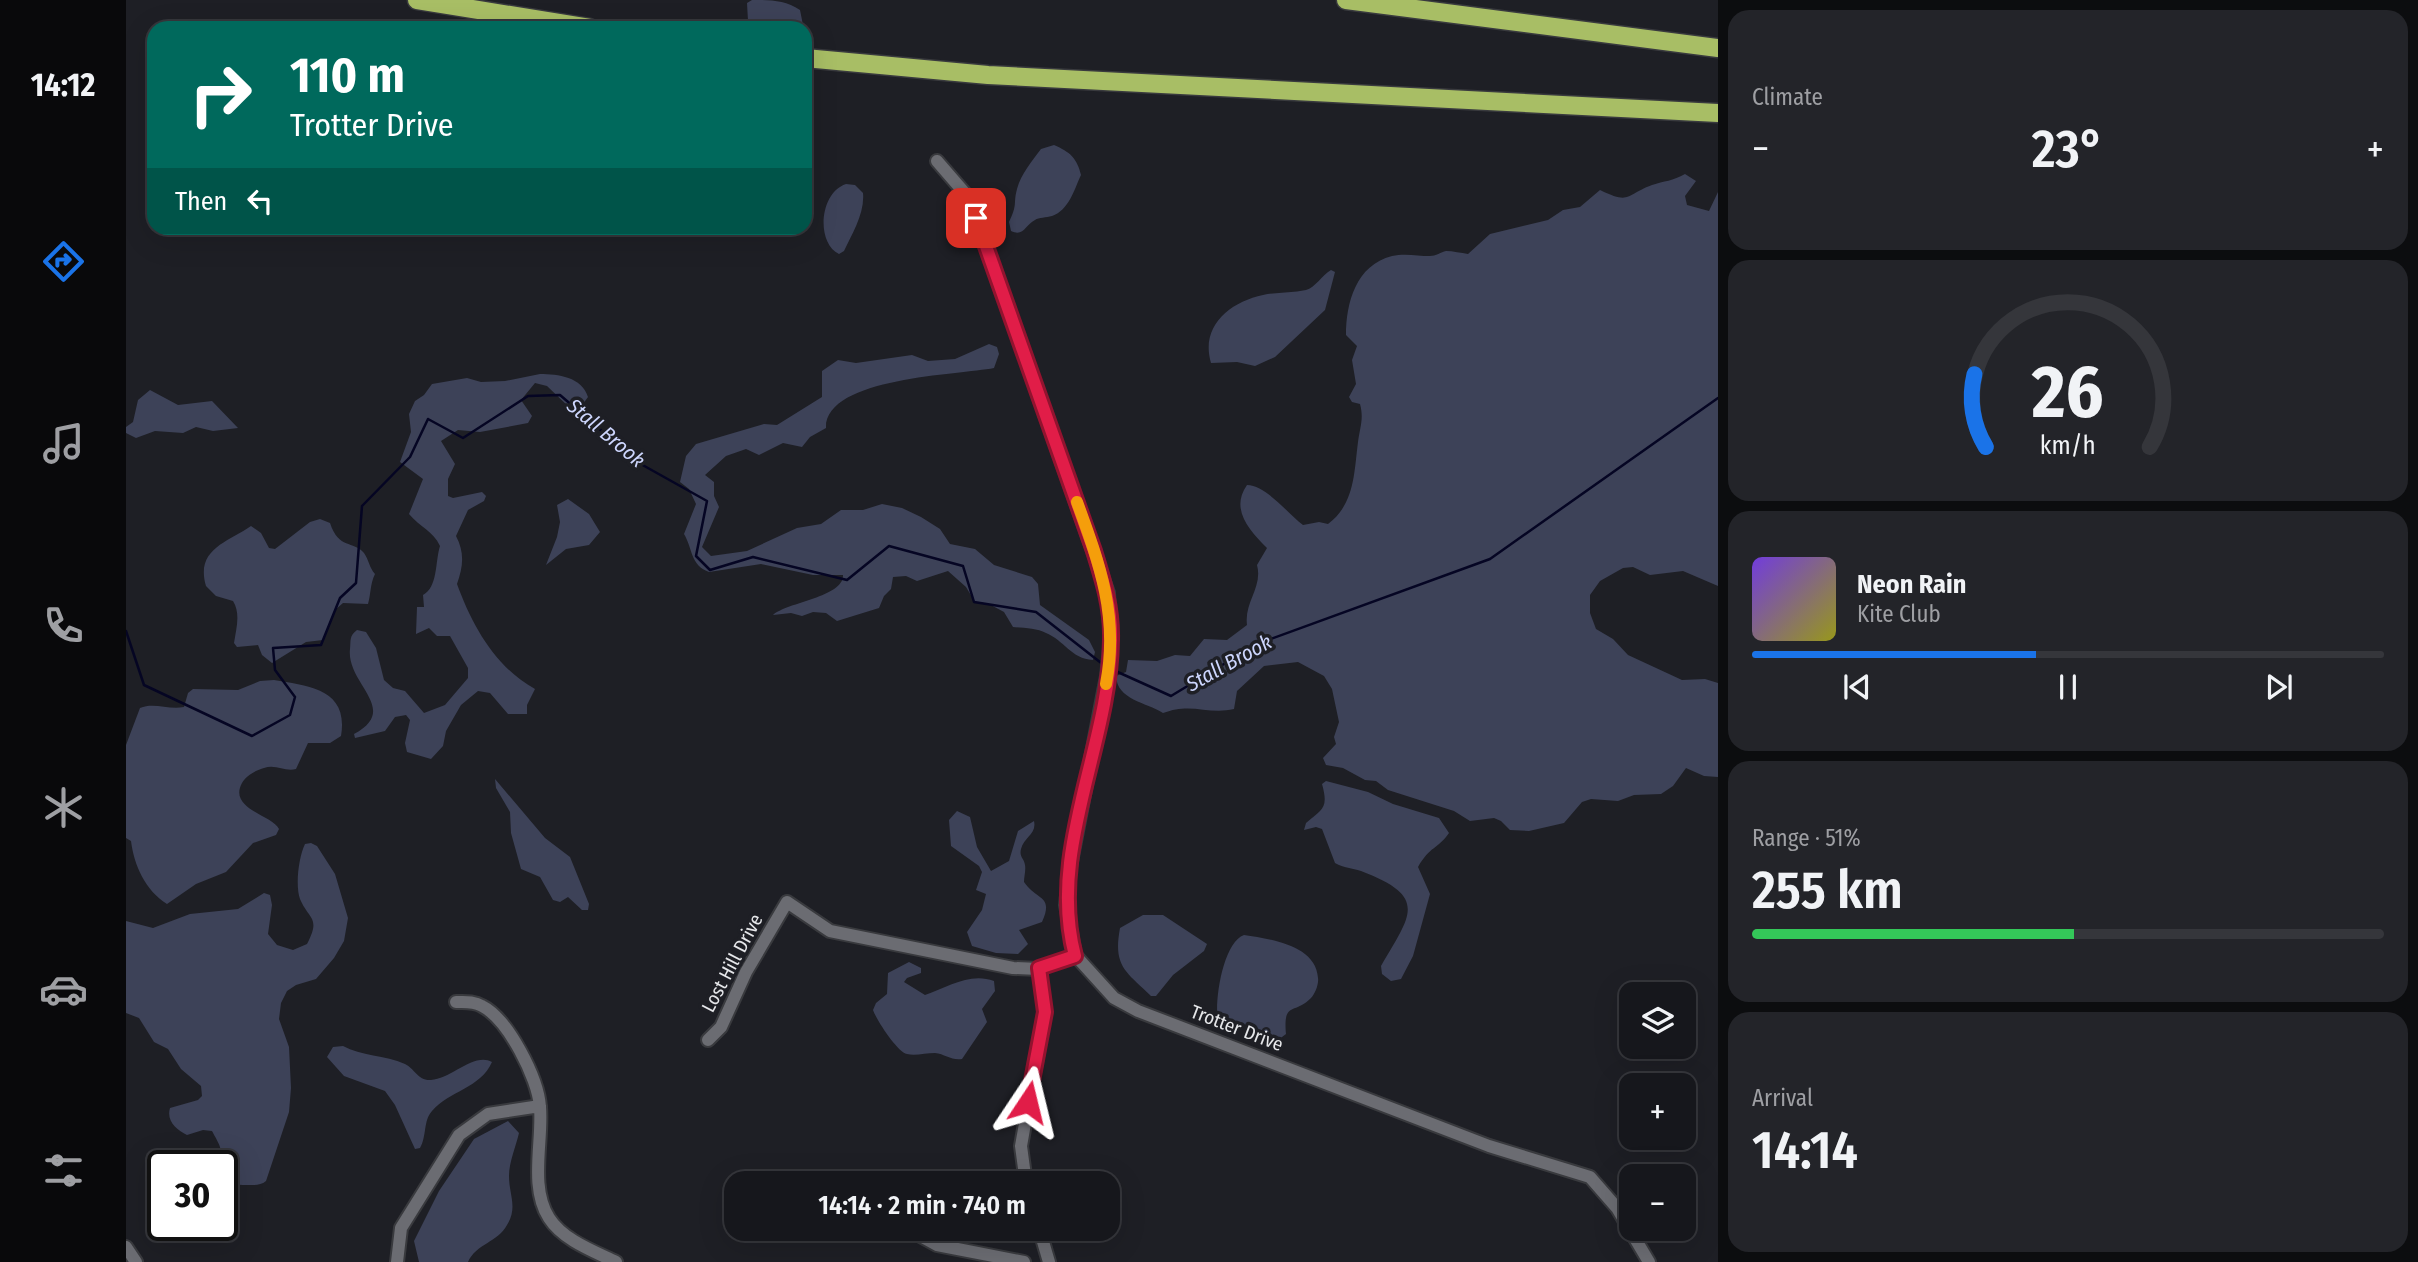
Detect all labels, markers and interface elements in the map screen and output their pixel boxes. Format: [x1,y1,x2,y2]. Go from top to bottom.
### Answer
text: 110 m [290,46,405,105]
icon: right [175,49,266,140]
text: 14:12 [31,66,95,104]
text: Climate [1752,83,1823,111]
text: Trotter Drive [290,106,454,144]
text: 23° [2032,118,2104,181]
text: − [1752,126,1769,172]
text: + [2367,126,2384,172]
icon: left [241,182,279,220]
text: Then [175,186,227,217]
pin [946,188,1006,248]
icon: arrive [957,199,995,237]
icon: directions [39,237,88,286]
text: 26 [2031,349,2104,436]
water label: Stall Brook [561,392,650,473]
icon: music [39,419,88,468]
text: km/h [2040,430,2096,460]
text: Neon Rain [1857,569,1966,600]
text: Kite Club [1857,600,1941,628]
icon: phone [39,601,88,650]
water label: Stall Brook [1181,629,1276,698]
icon: previous [1838,668,1876,706]
icon: pause [2049,668,2087,706]
icon: next [2260,668,2298,706]
icon: climate [39,783,88,832]
text: Range · 51% [1752,824,1861,852]
text: 255 km [1752,859,1903,922]
street label: Lost Hill Drive [697,910,767,1016]
icon: car [39,965,88,1014]
map controls [1619,982,1696,1241]
button: layers [1619,982,1696,1059]
street label: Trotter Drive [1188,1000,1286,1056]
position arrow [991,1065,1065,1139]
button: + [1619,1073,1696,1150]
text: Arrival [1752,1084,1813,1112]
text: 14:14 [1752,1119,1858,1182]
icon: filters [39,1146,88,1195]
speed limit sign: 30 [147,1150,238,1241]
button: − [1619,1164,1696,1241]
text: 14:14 · 2 min · 740 m [818,1190,1026,1221]

